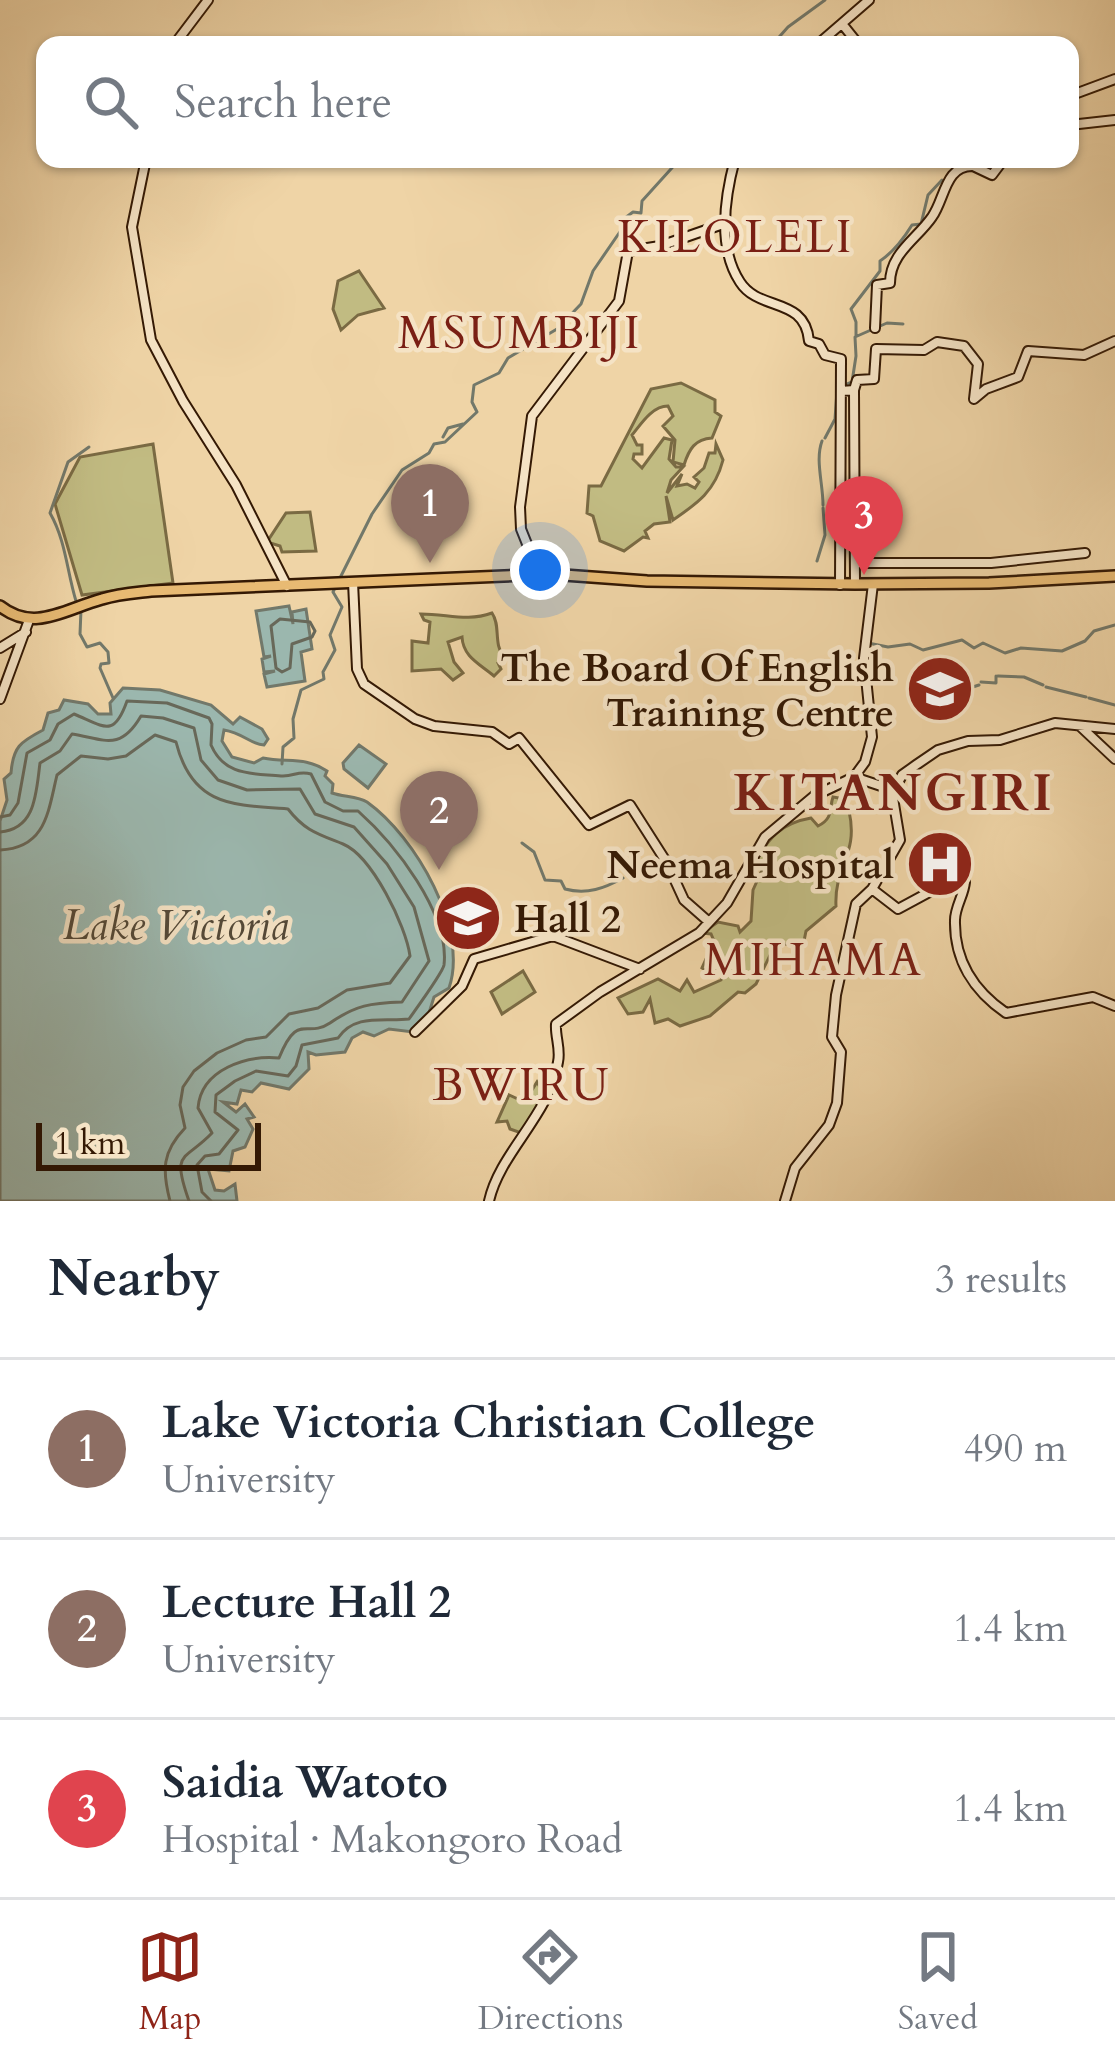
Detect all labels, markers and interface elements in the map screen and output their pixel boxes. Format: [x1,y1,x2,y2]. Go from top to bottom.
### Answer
search box [36,36,1079,168]
icon: search [78,69,144,135]
text: Search here [174,72,392,133]
district label: KILOLELI [618,207,854,268]
district label: MSUMBIJI [398,303,642,364]
pin: 1 [391,464,469,563]
pin: 3 [825,476,903,575]
your location [510,540,570,600]
place label: The Board Of English Training Centre [500,642,894,740]
school or university icon: The Board Of English Training Centre [905,654,975,724]
district label: KITANGIRI [733,759,1055,829]
pin: 2 [400,771,478,870]
hospital icon: Neema Hospital [905,829,975,899]
place label: Neema Hospital [606,839,894,892]
school or university icon: Hall 2 [433,883,503,953]
place label: Hall 2 [514,893,621,946]
water label: Lake Victoria [63,897,289,954]
district label: MIHAMA [704,930,924,991]
district label: BWIRU [433,1055,611,1116]
scale bar [36,1117,261,1170]
text: 1 km [54,1121,125,1166]
text: Nearby [48,1244,220,1314]
text: 3 results [935,1253,1067,1306]
text: Lake Victoria Christian College [162,1392,815,1453]
text: 1 [77,1422,97,1475]
text: 490 m [964,1422,1067,1475]
text: University [162,1453,336,1506]
text: Lecture Hall 2 [162,1572,451,1633]
text: 2 [77,1602,97,1655]
text: 1.4 km [953,1602,1067,1655]
text: University [162,1633,336,1686]
text: Saidia Watoto [162,1752,448,1813]
text: 3 [77,1782,97,1835]
text: 1.4 km [953,1782,1067,1835]
text: Hospital · Makongoro Road [162,1813,623,1866]
tab: Map [137,1924,203,2041]
tab: Directions [478,1924,623,2041]
tab: Saved [898,1924,978,2041]

